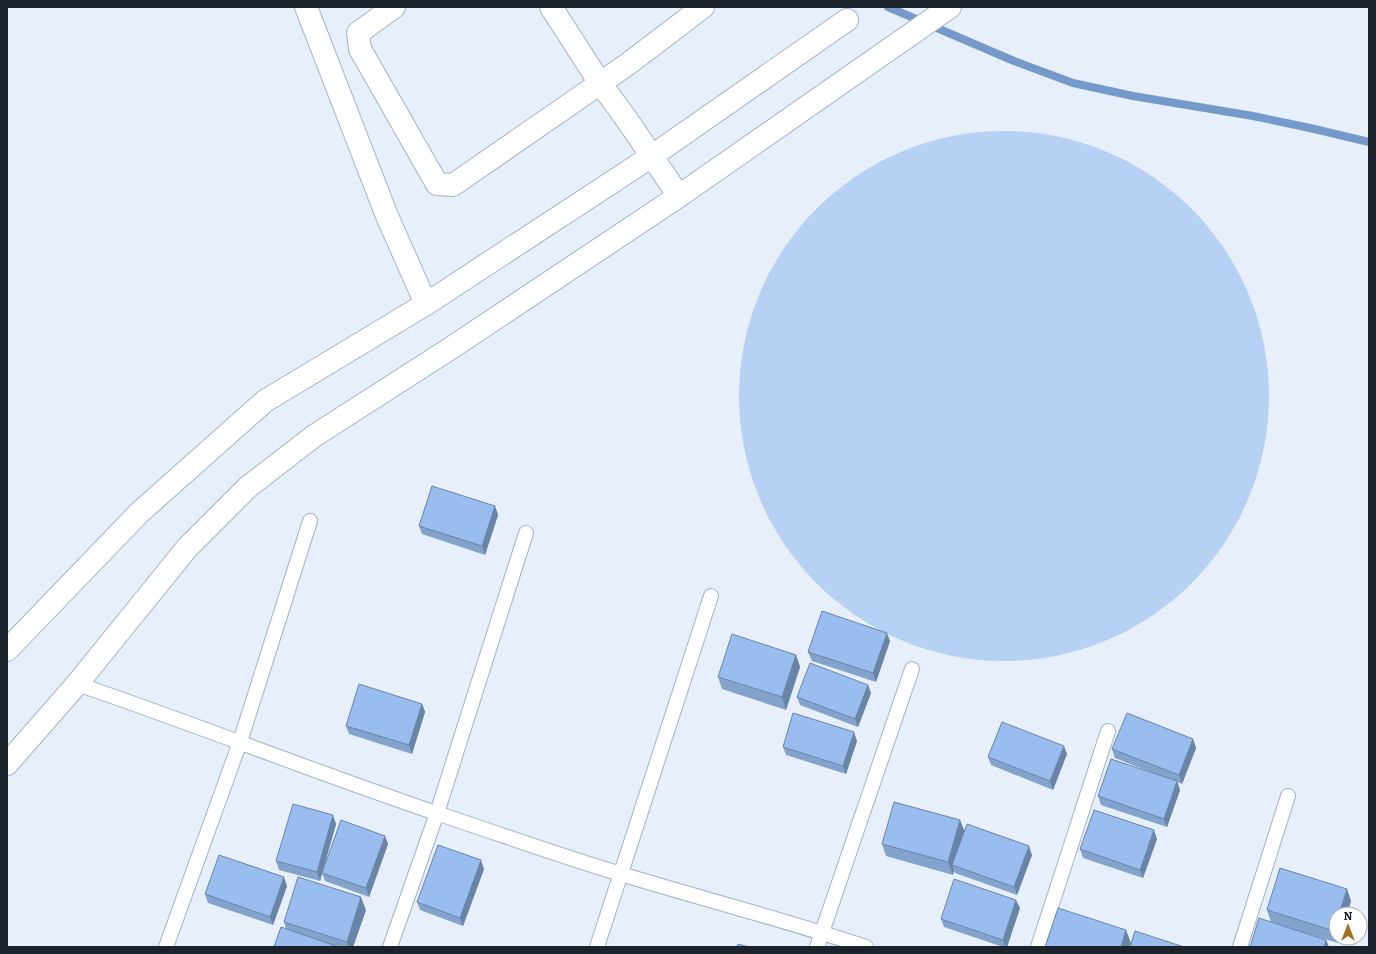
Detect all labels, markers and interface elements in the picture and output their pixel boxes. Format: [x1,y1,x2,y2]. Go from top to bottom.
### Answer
north arrow [1328,906,1368,946]
text: N [1344,910,1353,923]

